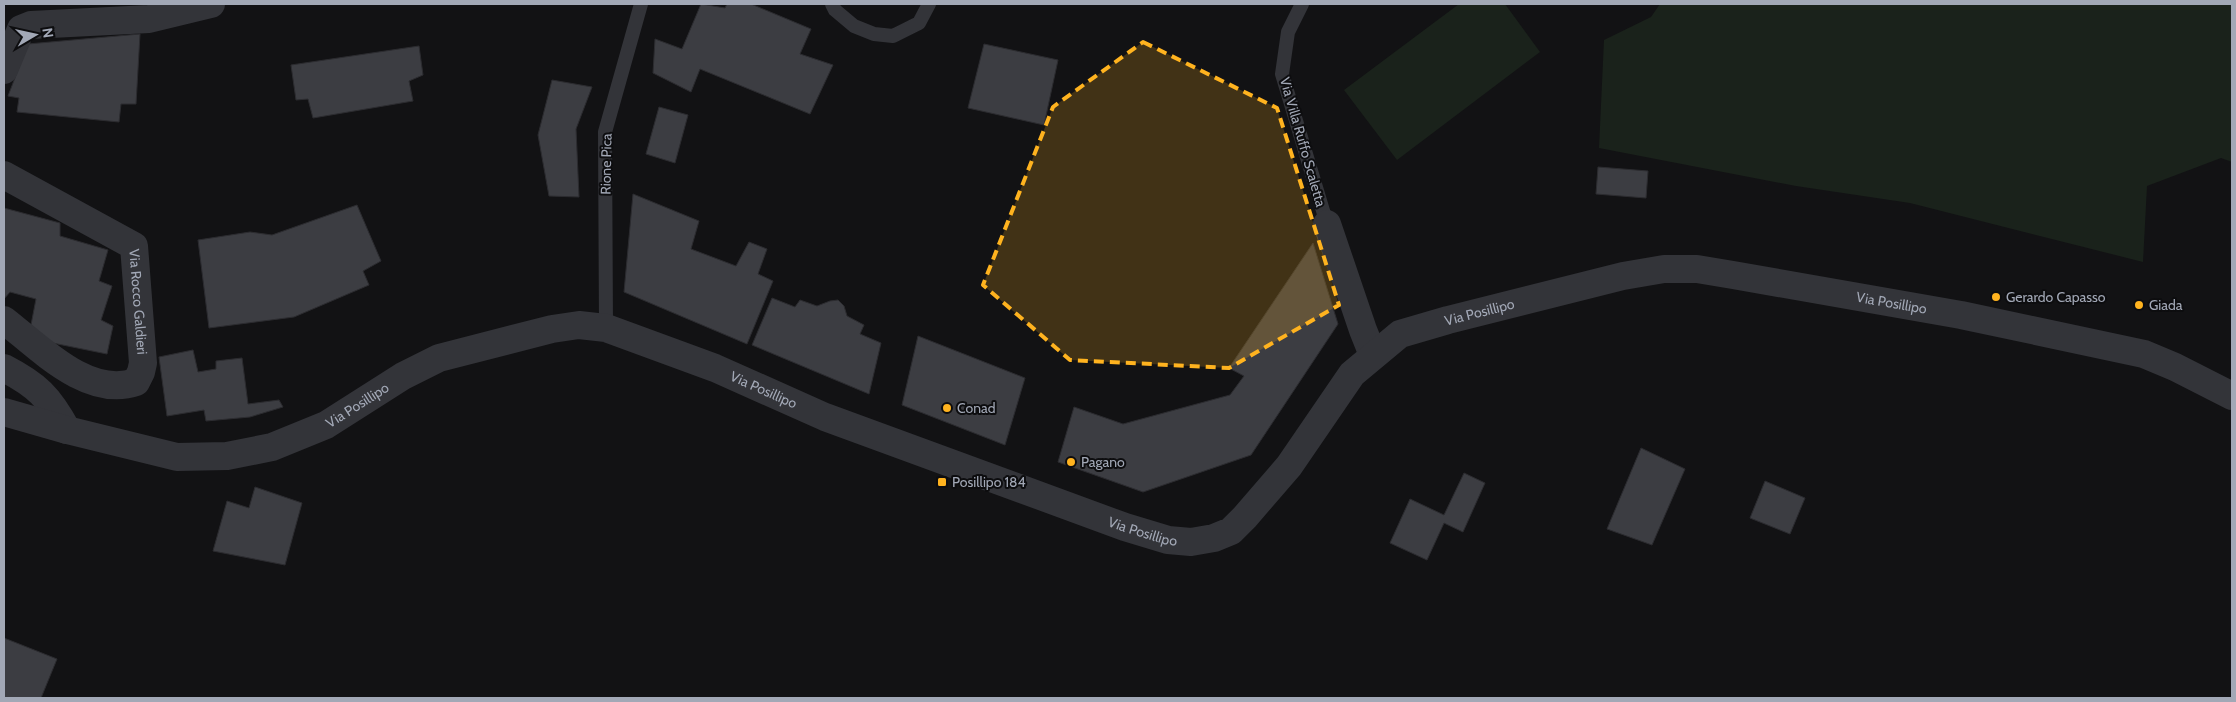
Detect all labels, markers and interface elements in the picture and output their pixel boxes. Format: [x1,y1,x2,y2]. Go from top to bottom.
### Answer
north arrow [10,10,60,60]
text: N [38,27,58,39]
street label: Via Villa Ruffo Scaletta [1276,75,1330,209]
street label: Rione Pica [596,133,616,195]
street label: Via Rocco Galdieri [125,248,151,355]
street label: Via Posillipo [1855,288,1928,318]
place label: Gerardo Capasso [2006,288,2106,306]
marker: Gerardo Capasso [1990,291,2002,303]
street label: Via Posillipo [1443,295,1517,330]
place label: Giada [2149,296,2183,314]
marker: Giada [2133,299,2145,311]
street label: Via Posillipo [727,367,800,413]
street label: Via Posillipo [322,378,392,432]
place label: Conad [957,399,995,417]
marker: Conad [941,402,953,414]
place label: Pagano [1081,453,1125,471]
marker: Pagano [1065,456,1077,468]
place label: Posillipo 184 [952,473,1026,491]
marker: Posillipo 184 [936,476,948,488]
street label: Via Posillipo [1106,513,1178,550]

